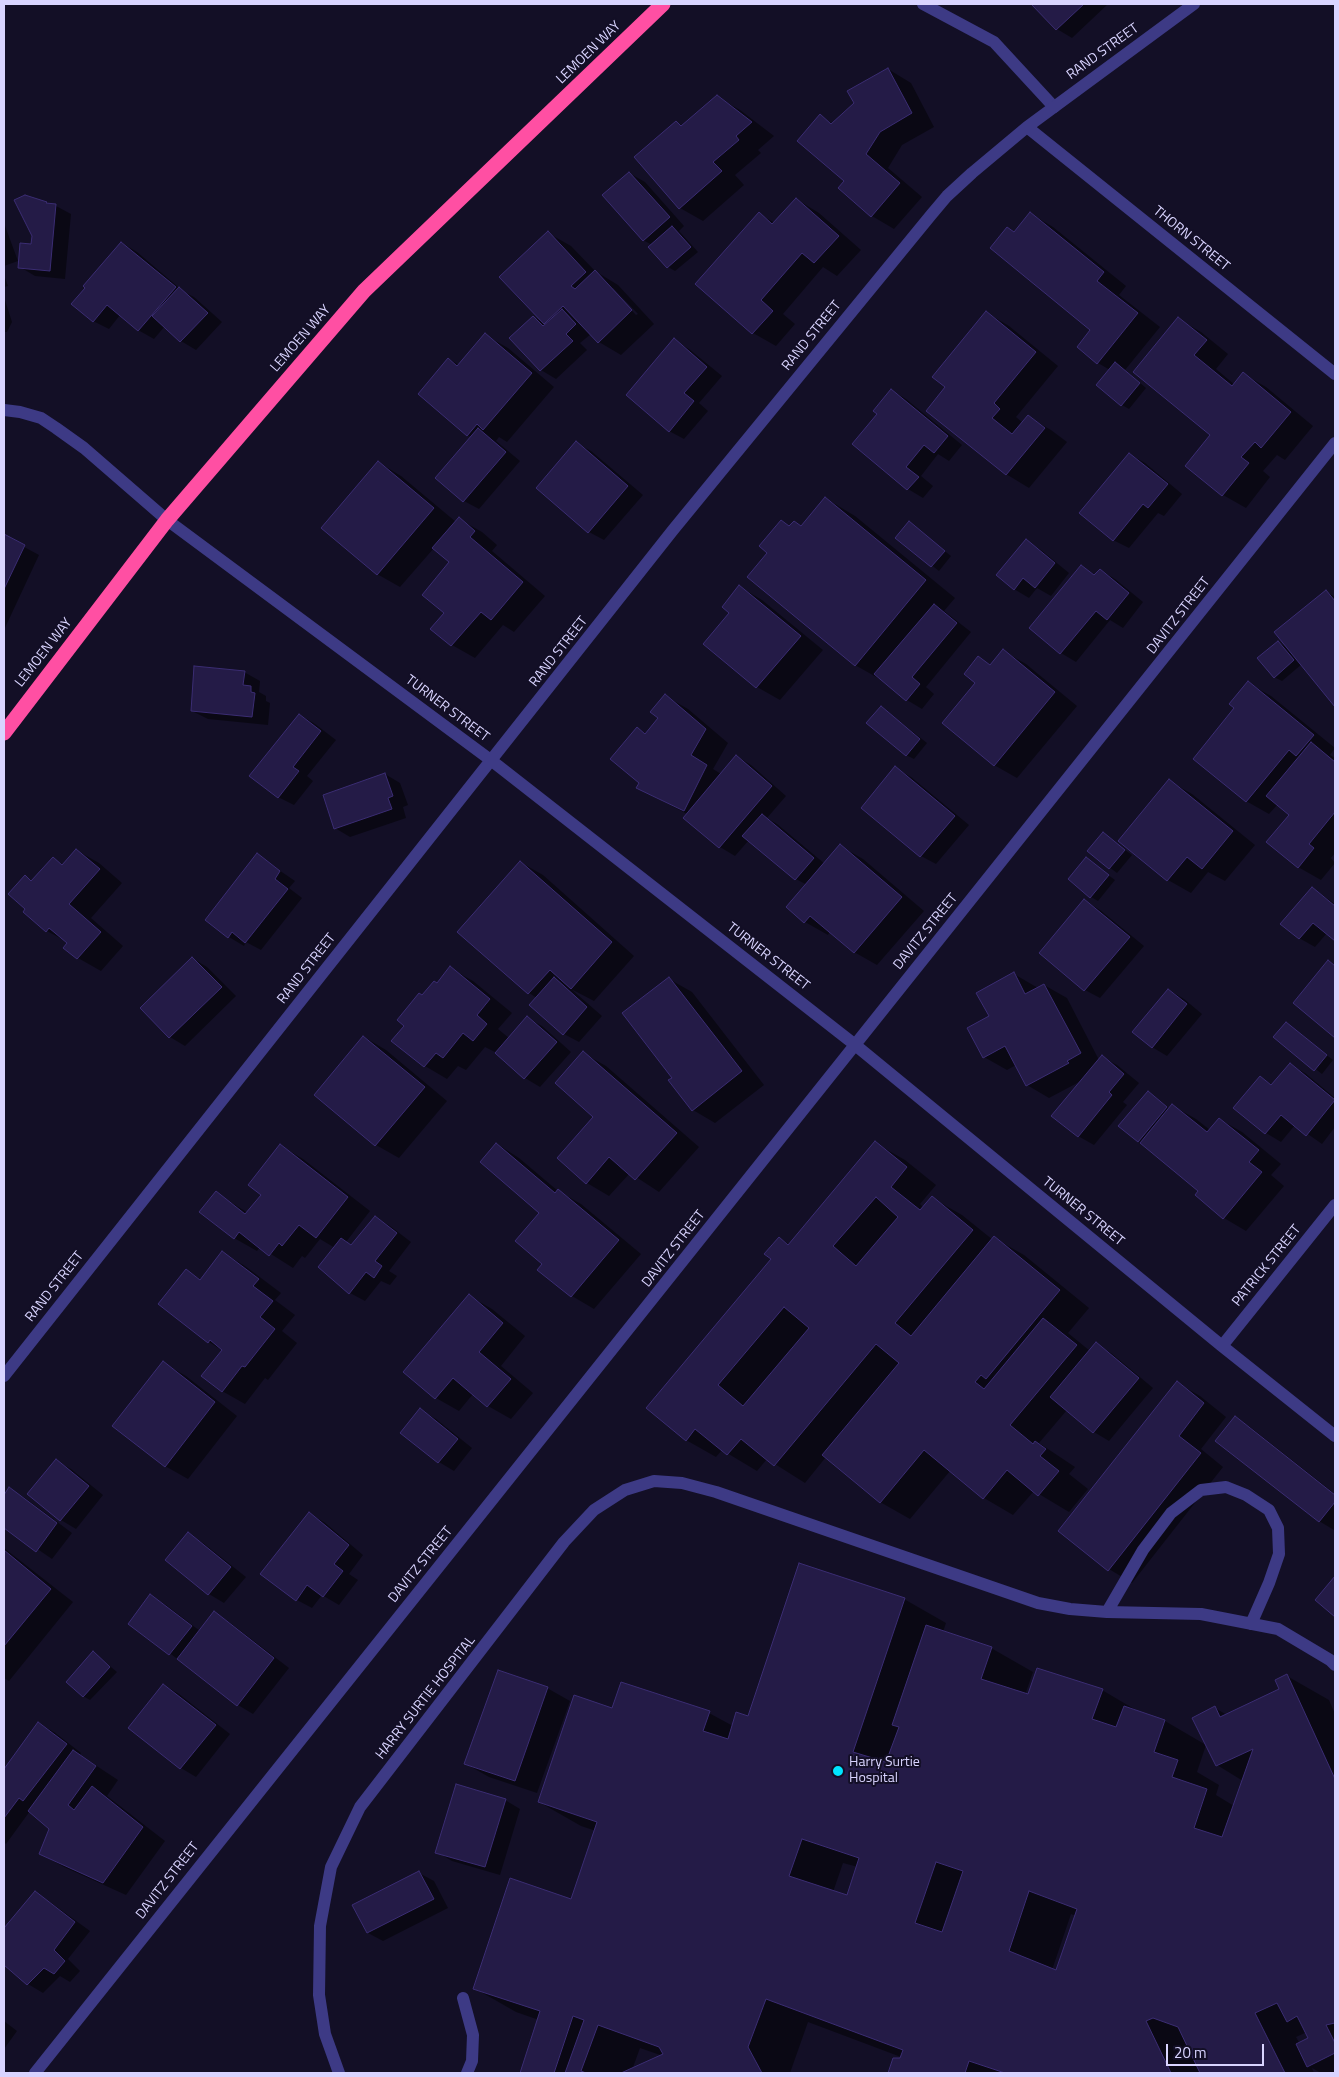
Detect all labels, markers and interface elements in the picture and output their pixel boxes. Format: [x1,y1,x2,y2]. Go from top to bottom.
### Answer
street label: LEMOEN WAY [553,18,625,88]
street label: RAND STREET [1064,20,1142,84]
street label: THORN STREET [1149,203,1233,275]
street label: RAND STREET [779,298,845,374]
street label: LEMOEN WAY [267,302,335,376]
street label: DAVITZ STREET [1144,574,1214,658]
street label: RAND STREET [526,613,592,691]
street label: LEMOEN WAY [12,615,76,691]
street label: TURNER STREET [402,672,492,746]
street label: DAVITZ STREET [890,891,962,973]
street label: TURNER STREET [723,919,813,995]
street label: RAND STREET [274,930,340,1008]
street label: TURNER STREET [1039,1174,1127,1250]
street label: DAVITZ STREET [639,1207,709,1291]
street label: PATRICK STREET [1229,1222,1305,1310]
street label: RAND STREET [22,1248,88,1326]
street label: DAVITZ STREET [385,1524,457,1606]
street label: HARRY SURTIE HOSPITAL [373,1633,479,1763]
place label: Harry Surtie Hospital [849,1755,920,1788]
marker: Harry Surtie Hospital [831,1764,845,1778]
street label: DAVITZ STREET [133,1839,203,1923]
scale bar [1169,2034,1266,2066]
text: 20 m [1174,2041,1207,2064]

